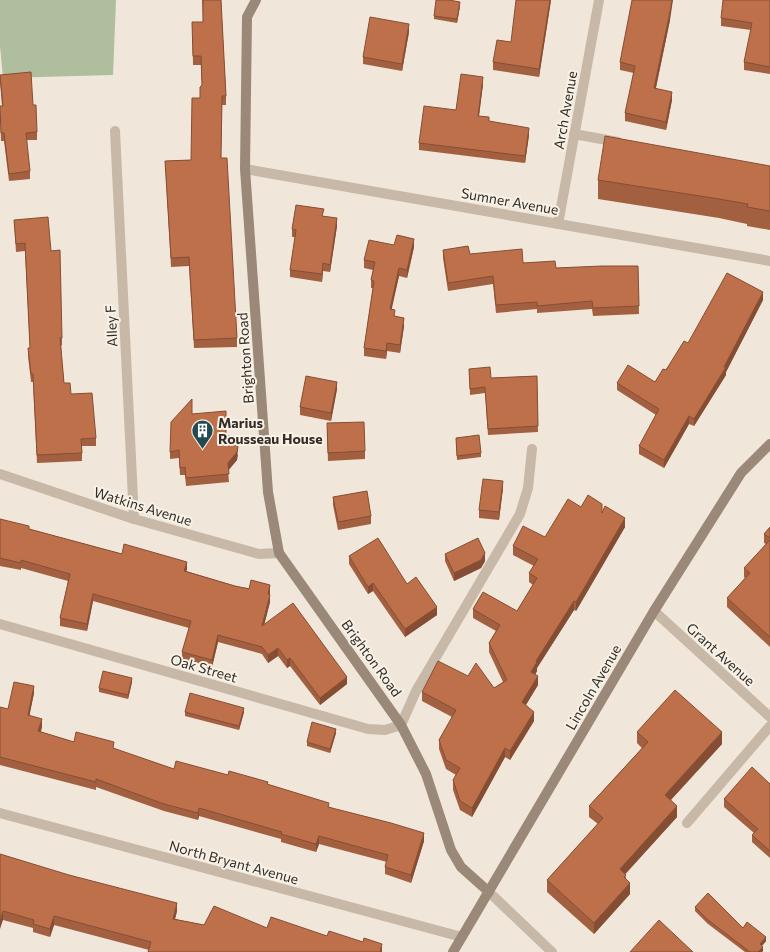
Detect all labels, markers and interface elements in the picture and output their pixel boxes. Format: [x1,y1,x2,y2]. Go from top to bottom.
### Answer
street label: Arch Avenue [550,69,580,151]
street label: Sumner Avenue [460,184,560,218]
street label: Alley F [101,305,121,347]
street label: Brighton Road [233,312,257,404]
place label: Marius Rousseau House [218,414,323,447]
building icon: Marius Rousseau House [189,417,215,450]
street label: Watkins Avenue [92,483,194,529]
street label: Brighton Road [338,616,406,700]
street label: Grant Avenue [683,619,759,689]
street label: Lincoln Avenue [562,641,624,733]
street label: Oak Street [169,650,240,686]
street label: North Bryant Avenue [167,837,301,887]

